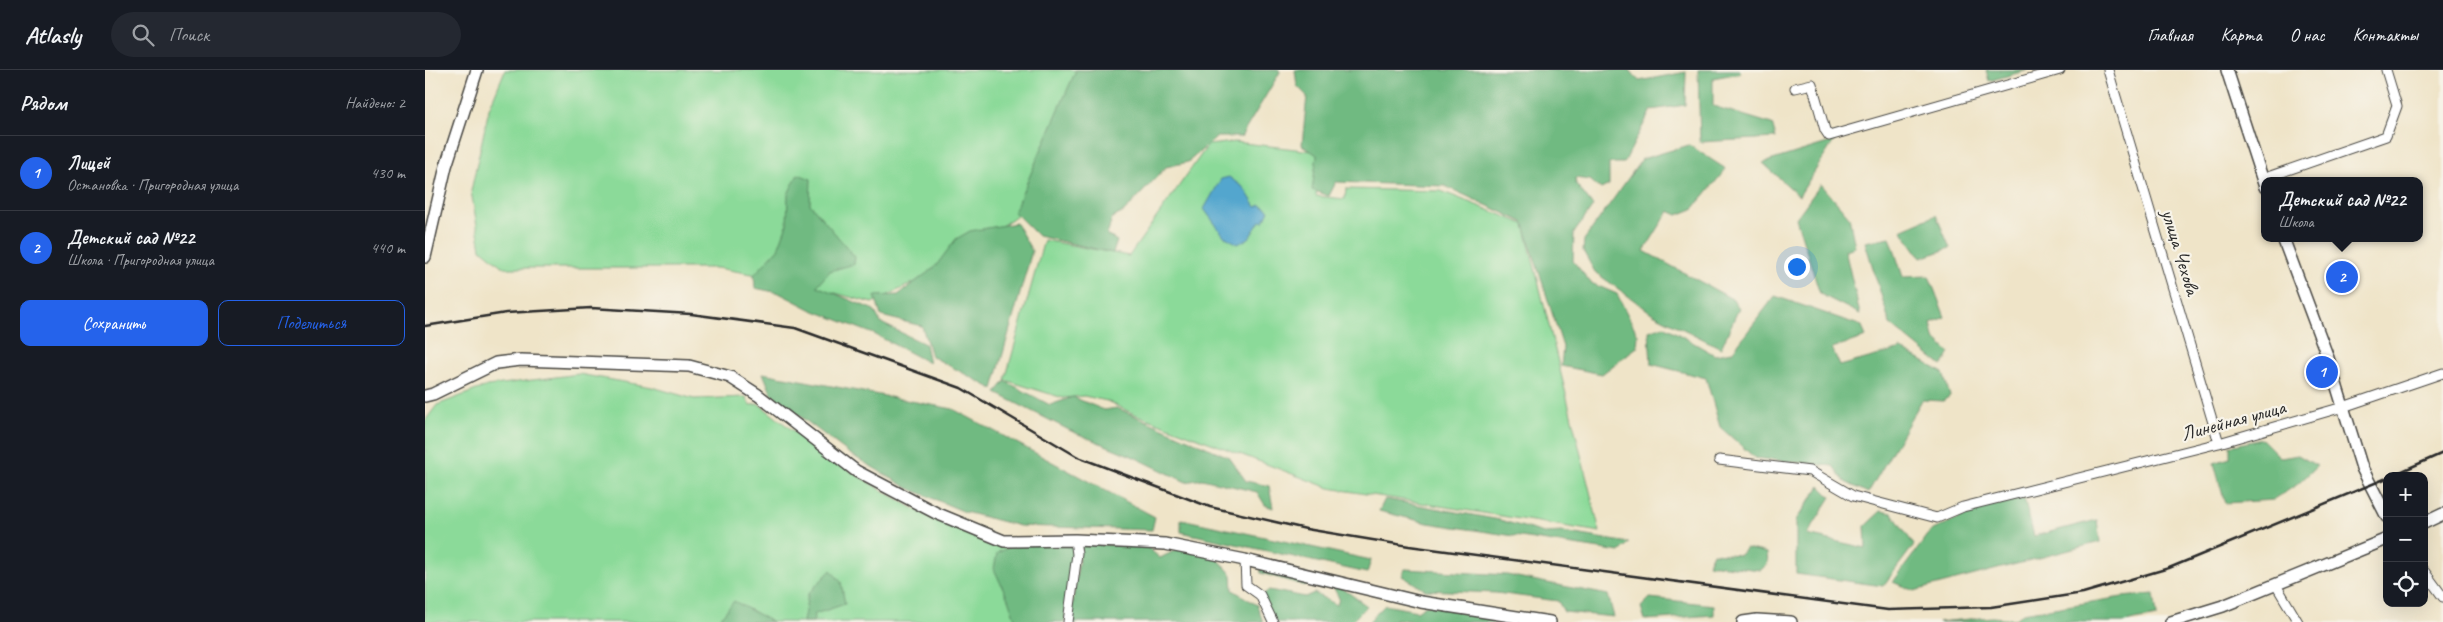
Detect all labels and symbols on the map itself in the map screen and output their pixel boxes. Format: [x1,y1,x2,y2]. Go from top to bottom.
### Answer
street label: улица Чехова [2155,205,2206,300]
your location [1784,254,1810,280]
pin: 2 [2326,258,2358,296]
pin: 1 [2306,353,2338,391]
street label: Линейная улица [2178,394,2290,446]

